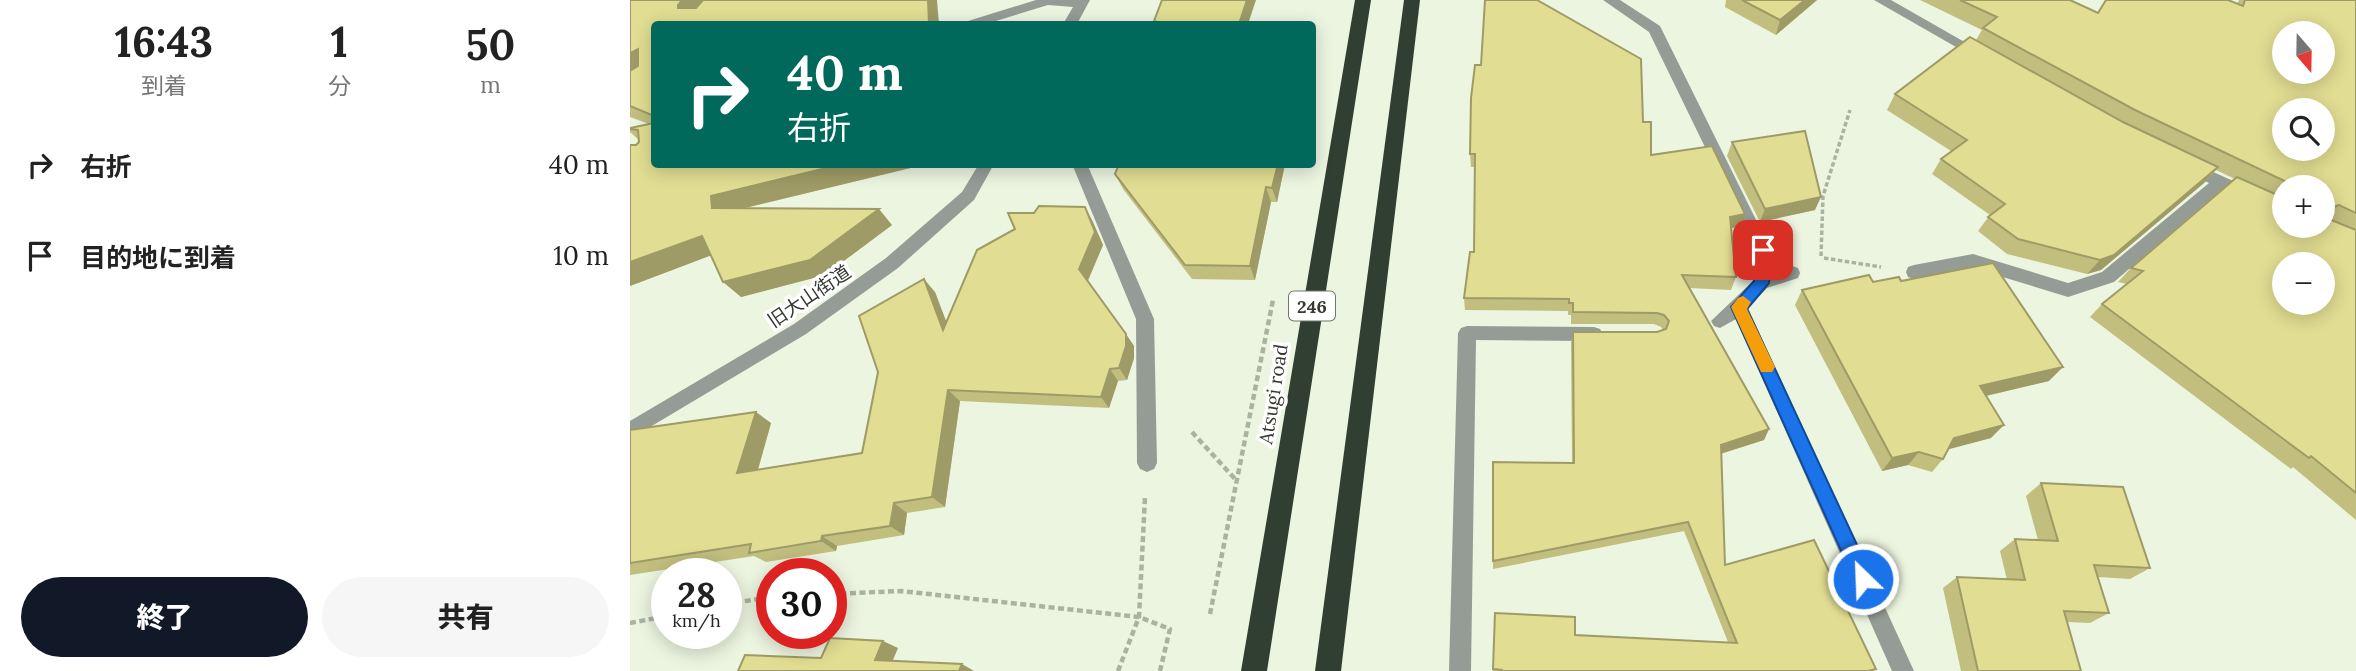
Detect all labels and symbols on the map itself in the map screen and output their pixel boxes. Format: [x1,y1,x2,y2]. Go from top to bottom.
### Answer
north arrow [2272,21,2334,84]
pin [1733,220,1793,280]
street label: 旧大山街道 [763,259,855,333]
road number: 246 [1289,292,1335,320]
street label: Atsugi road [1253,342,1293,447]
position arrow [1826,542,1900,616]
speed limit sign: 30 [756,558,847,649]

